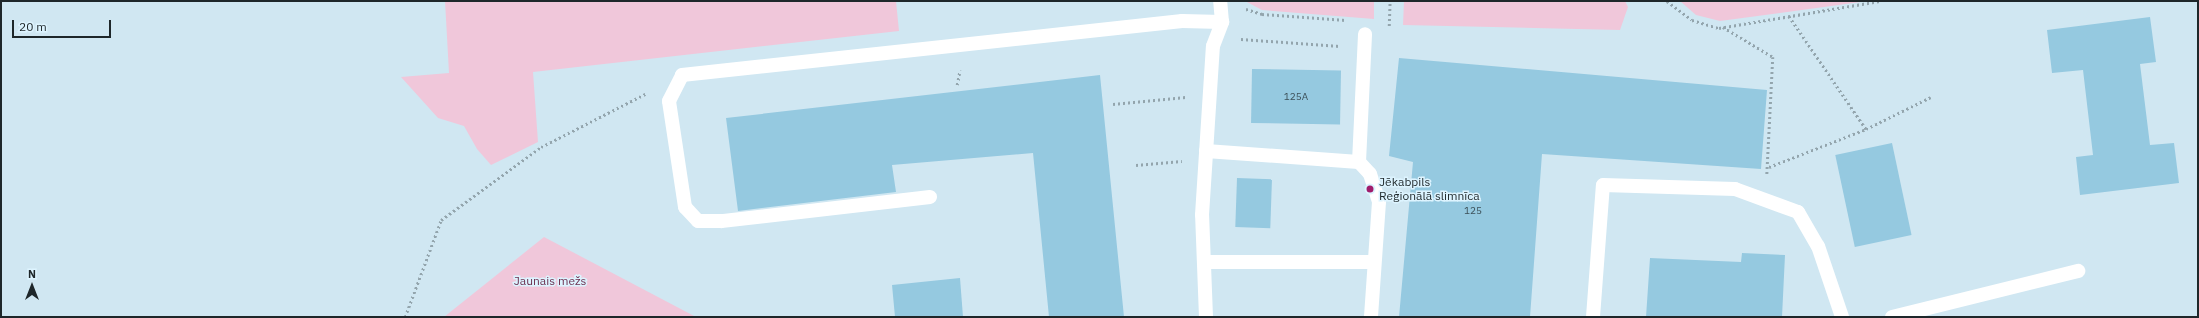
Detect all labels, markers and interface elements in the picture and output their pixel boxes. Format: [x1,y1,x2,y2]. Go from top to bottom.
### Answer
scale bar [14,12,113,38]
text: 20 m [19,19,47,34]
house number: 125A [1284,91,1308,103]
place label: Jēkabpils Reģionālā slimnīca [1379,175,1480,203]
marker: Jēkabpils Reģionālā slimnīca [1364,183,1376,195]
house number: 125 [1464,205,1482,217]
north arrow [12,266,52,306]
text: N [28,267,36,281]
park label: Jaunais mežs [514,274,586,288]

